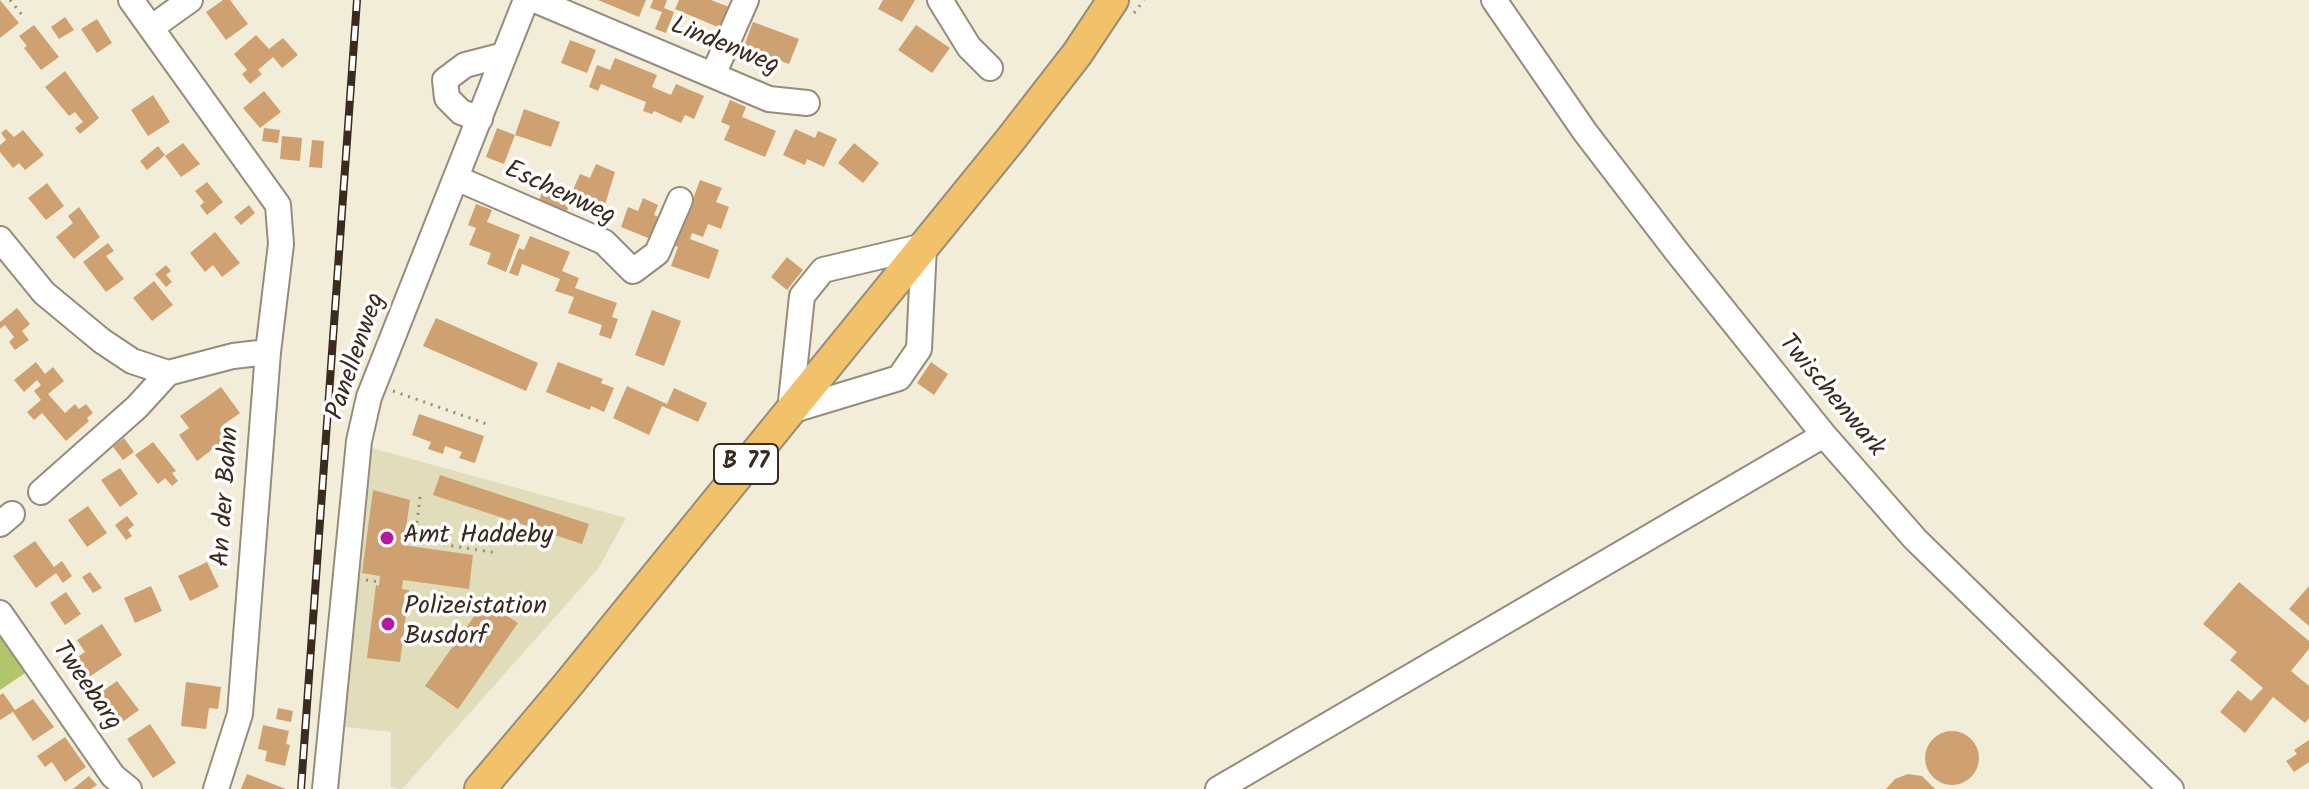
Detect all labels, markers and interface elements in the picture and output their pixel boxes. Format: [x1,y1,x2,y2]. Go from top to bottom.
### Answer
street label: Lindenweg [665,12,783,84]
street label: Eschenweg [499,156,619,234]
street label: Panellenweg [322,290,394,424]
street label: Twischenwark [1770,329,1890,465]
street label: An der Bahn [208,426,248,568]
road number: B 77 [714,444,778,484]
place label: Amt Haddeby [403,522,553,554]
marker: Amt Haddeby [378,529,396,547]
place label: Polizeistation Busdorf [404,593,547,654]
marker: Polizeistation Busdorf [379,615,397,633]
street label: Tweebarg [43,636,127,738]

